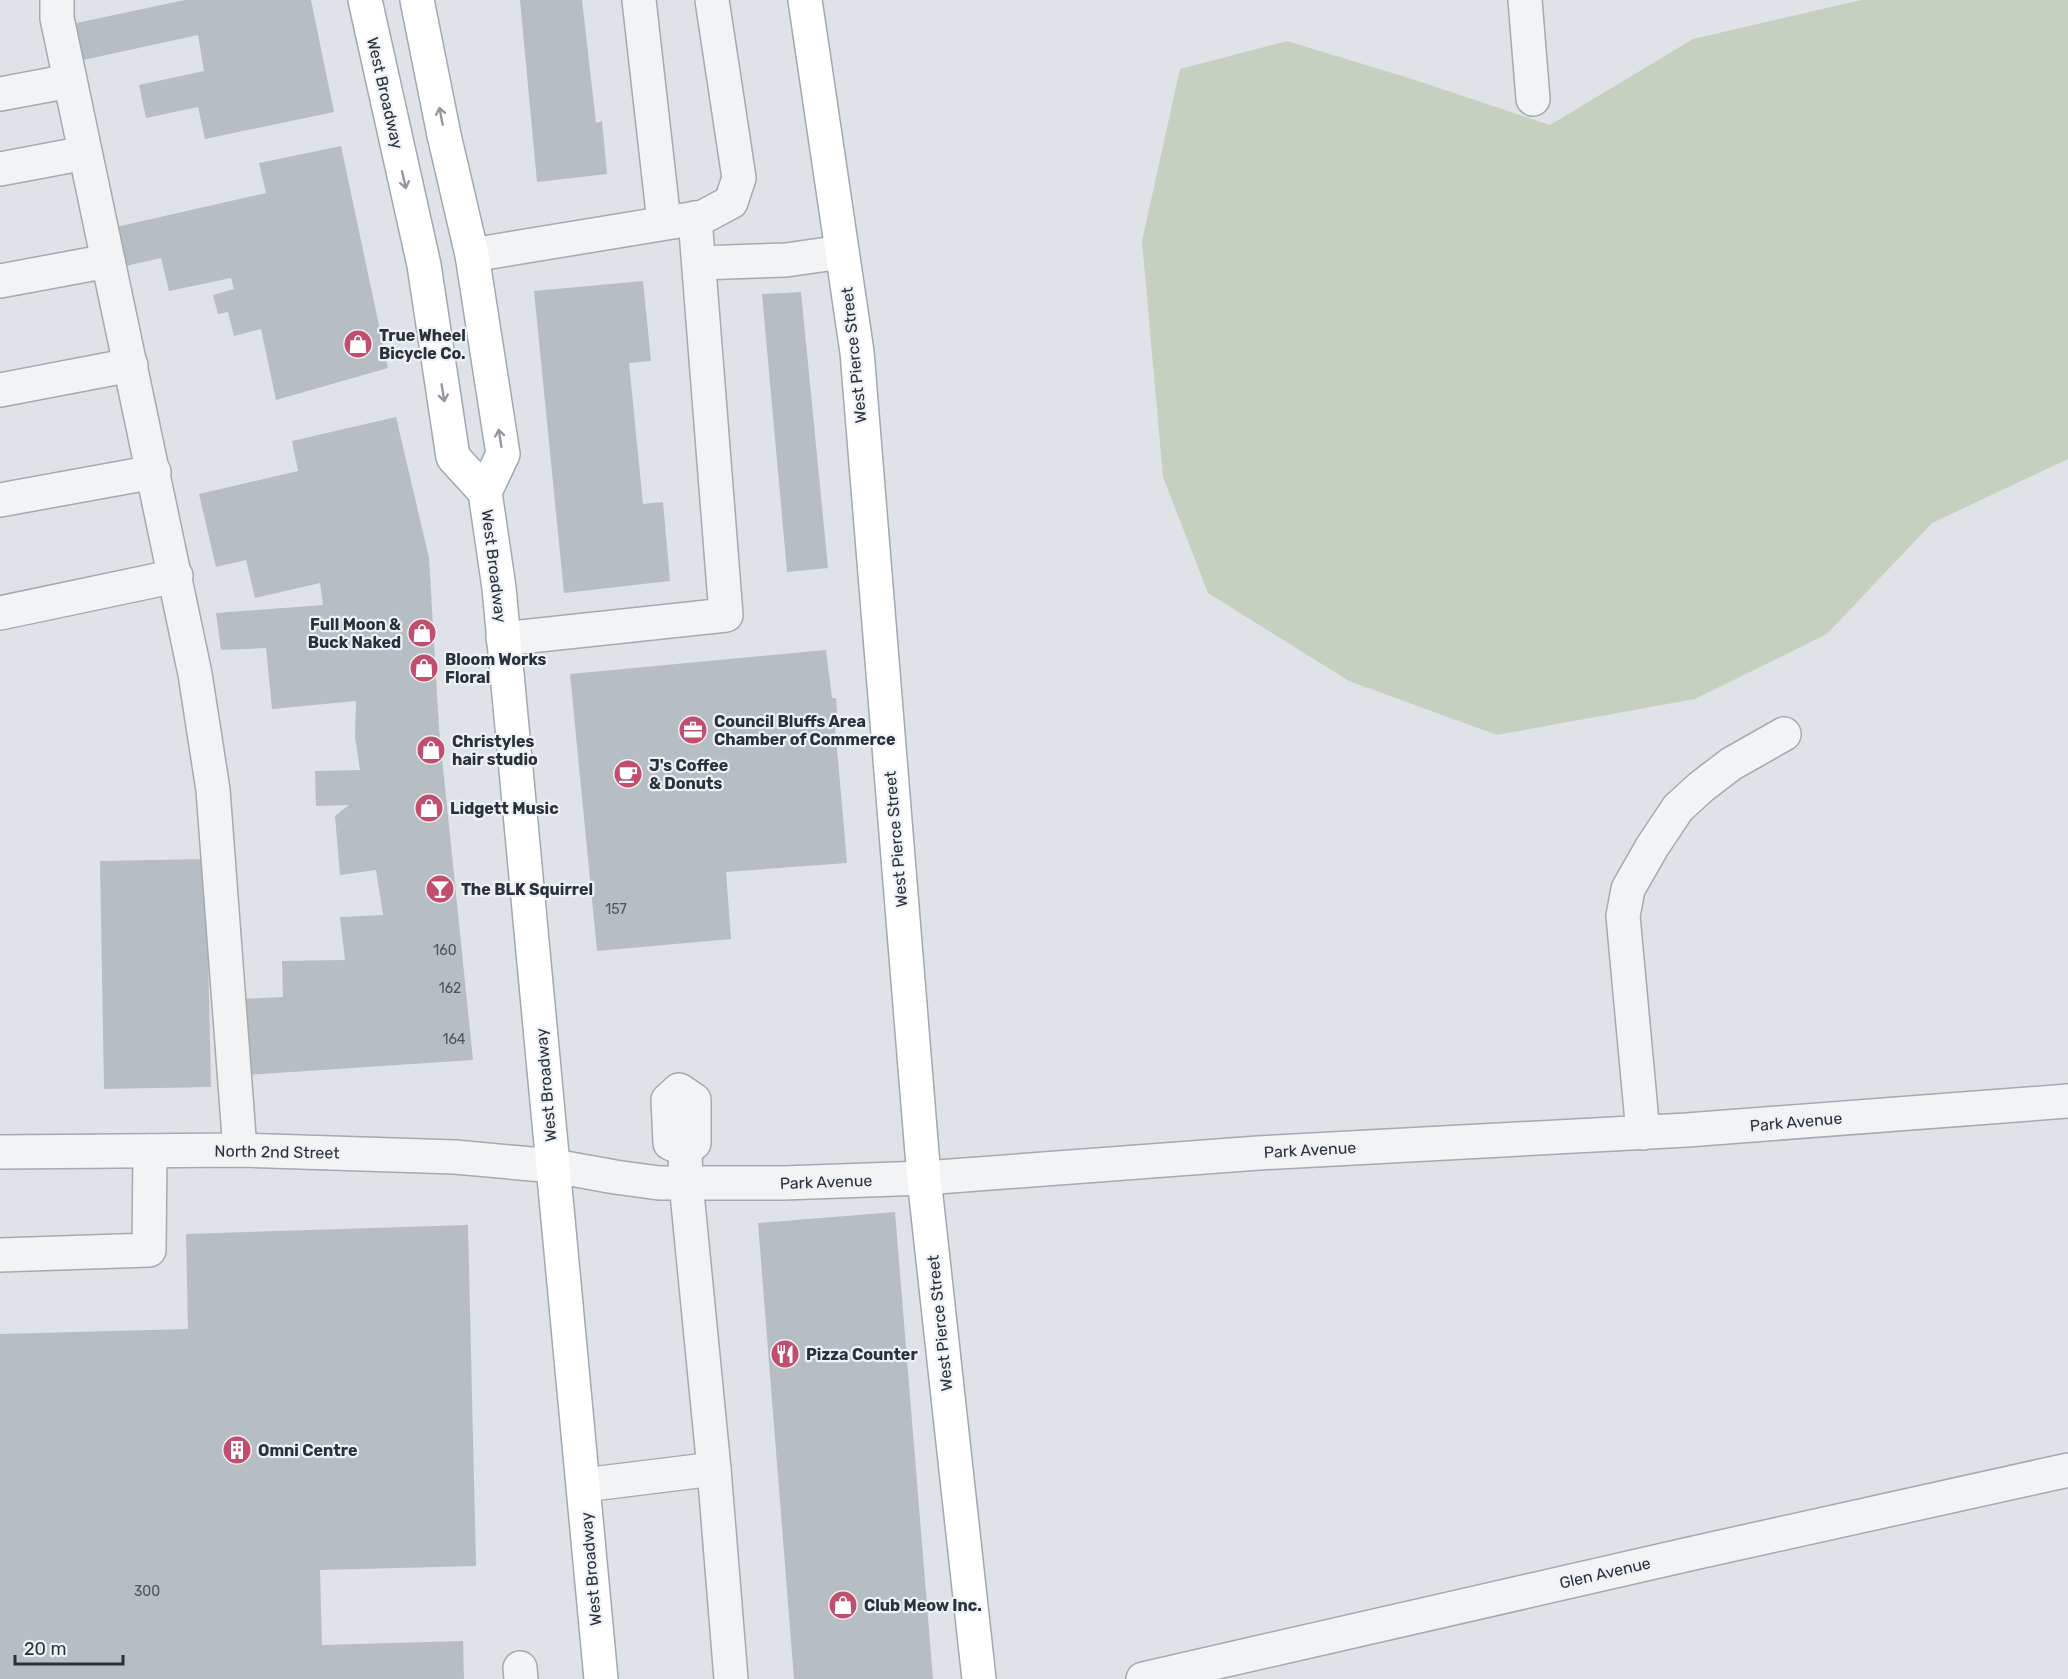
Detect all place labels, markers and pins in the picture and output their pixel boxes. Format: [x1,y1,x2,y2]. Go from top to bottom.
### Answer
place label: True Wheel Bicycle Co. [379,326,466,363]
shop icon: True Wheel Bicycle Co. [342,328,374,360]
place label: Full Moon & Buck Naked [308,615,401,652]
shop icon: Full Moon & Buck Naked [406,617,438,649]
place label: Bloom Works Floral [445,650,547,687]
shop icon: Bloom Works Floral [408,652,440,684]
place label: Council Bluffs Area Chamber of Commerce [714,712,896,749]
office icon: Council Bluffs Area Chamber of Commerce [677,714,709,746]
place label: Christyles hair studio [452,732,538,769]
shop icon: Christyles hair studio [415,734,447,766]
place label: J's Coffee & Donuts [649,756,728,793]
cafe icon: J's Coffee & Donuts [612,758,644,790]
shop icon: Lidgett Music [413,792,445,824]
place label: Lidgett Music [450,799,559,818]
bar icon: The BLK Squirrel [424,873,456,905]
place label: The BLK Squirrel [461,880,593,899]
restaurant icon: Pizza Counter [769,1338,801,1370]
place label: Pizza Counter [806,1345,918,1364]
building icon: Omni Centre [221,1434,253,1466]
place label: Omni Centre [258,1441,357,1460]
shop icon: Club Meow Inc. [827,1589,859,1621]
place label: Club Meow Inc. [864,1596,982,1615]

